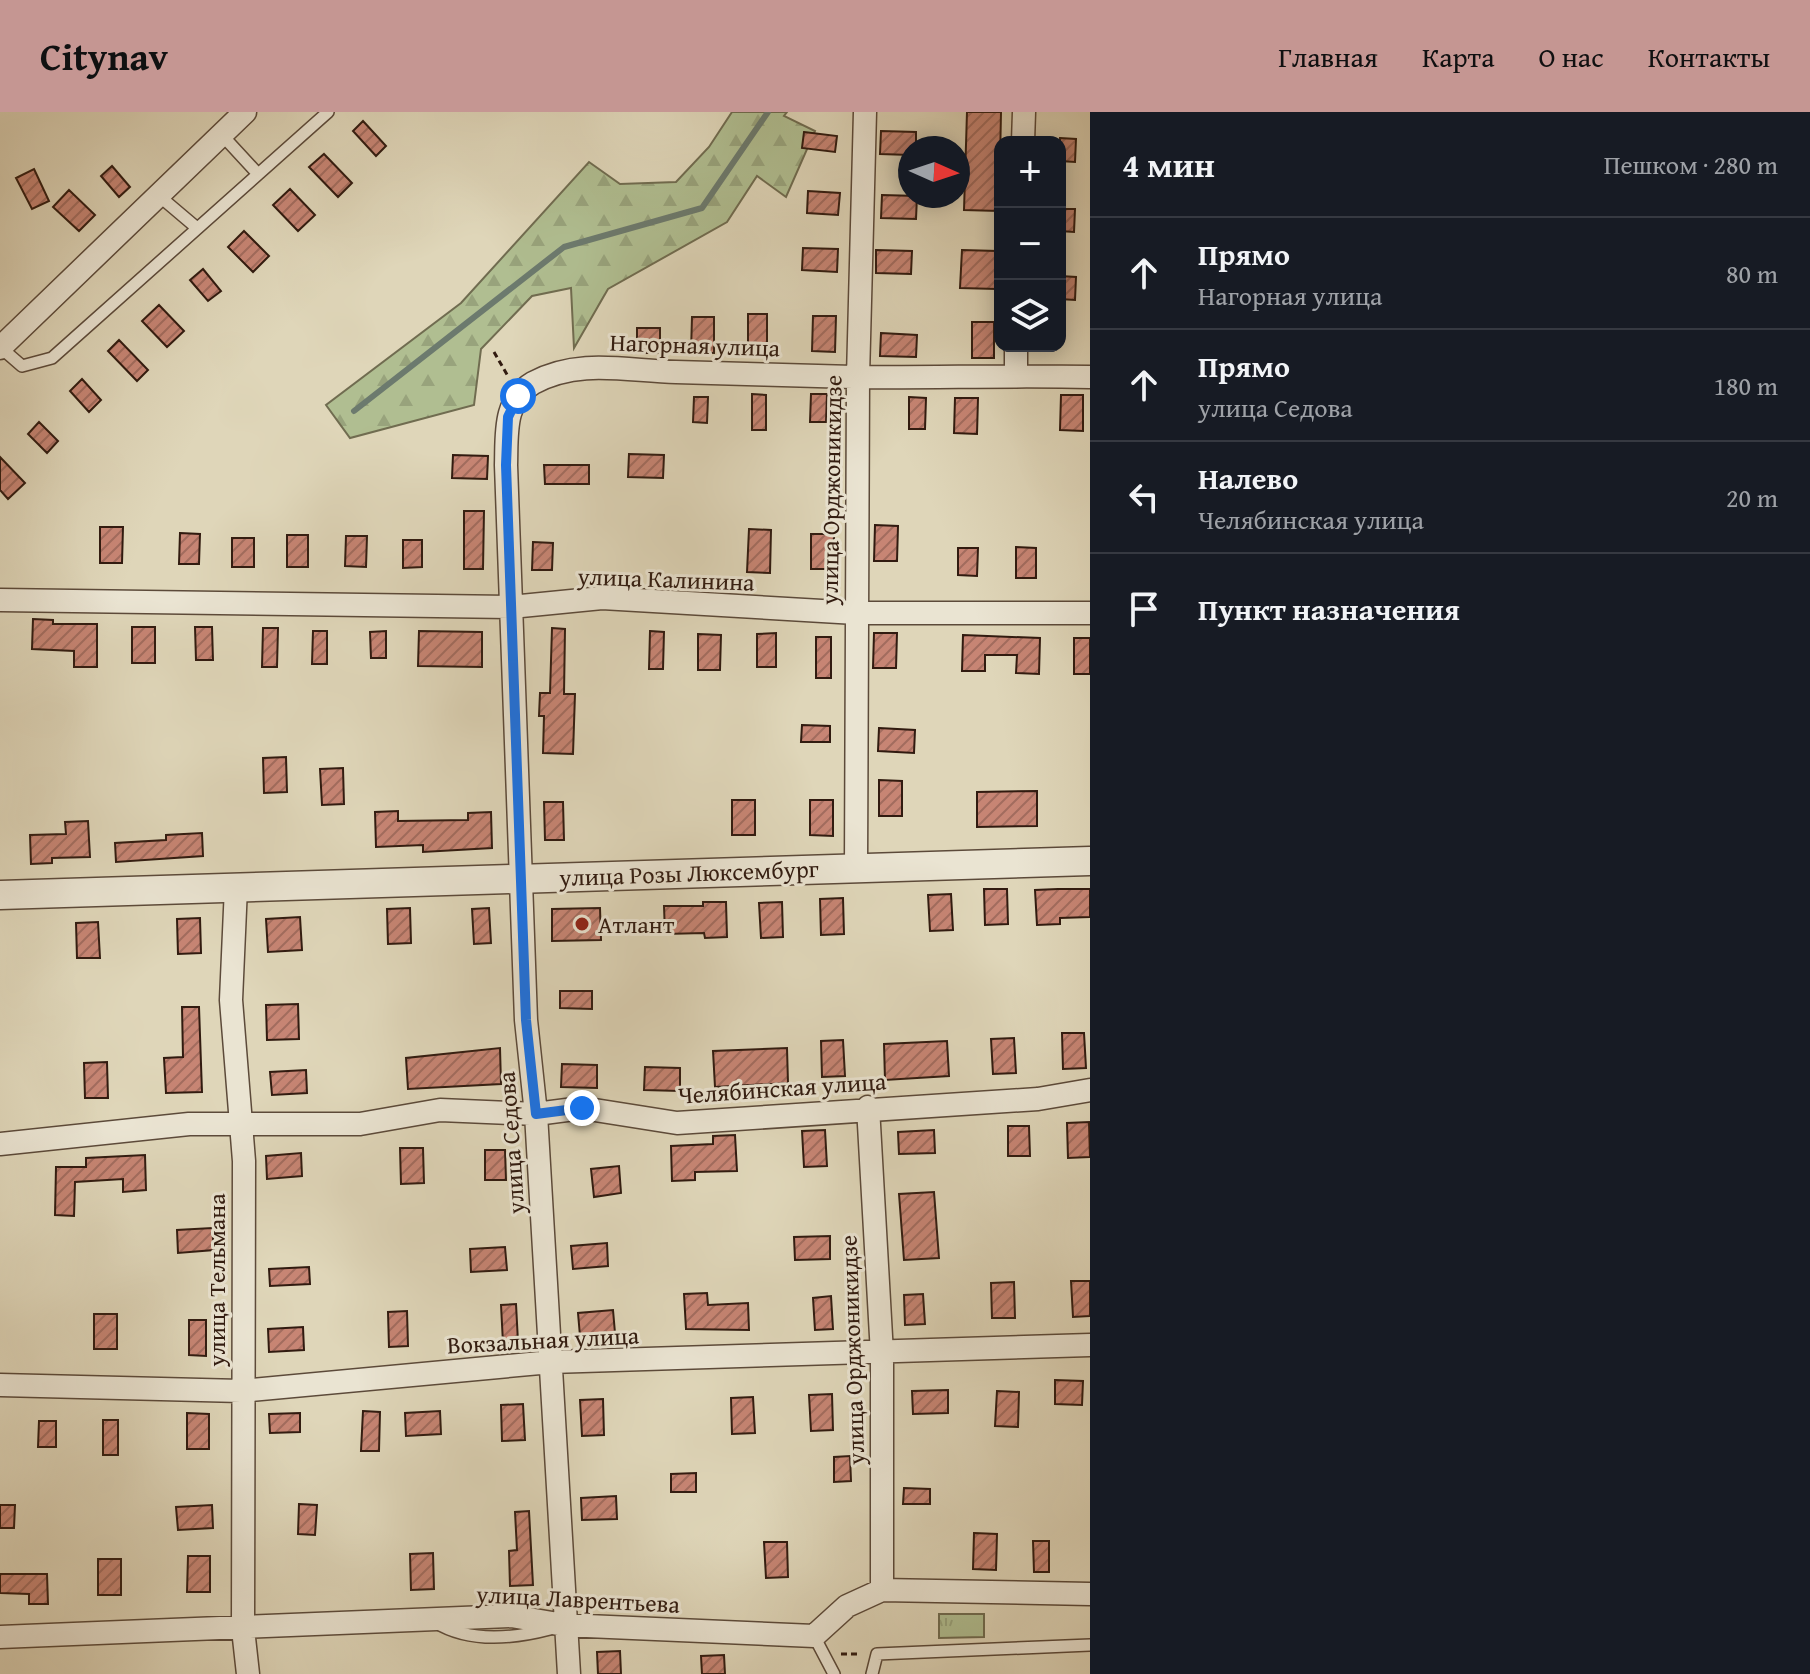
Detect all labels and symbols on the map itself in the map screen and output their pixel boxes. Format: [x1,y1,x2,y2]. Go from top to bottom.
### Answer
north arrow [898,136,970,208]
street label: Нагорная улица [609,325,781,365]
street label: улица Орджоникидзе [811,375,851,606]
route start [500,378,536,414]
street label: улица Калинина [576,558,756,600]
street label: улица Розы Люксембург [558,851,819,895]
place label: Атлант [598,907,675,942]
marker: Атлант [573,915,591,933]
street label: Челябинская улица [677,1063,888,1113]
street label: улица Седова [489,1070,534,1216]
route end [564,1090,600,1126]
street label: улица Тельмана [199,1193,234,1368]
street label: улица Орджоникидзе [830,1234,874,1467]
street label: Вокзальная улица [446,1317,641,1363]
street label: улица Лаврентьева [474,1576,681,1622]

